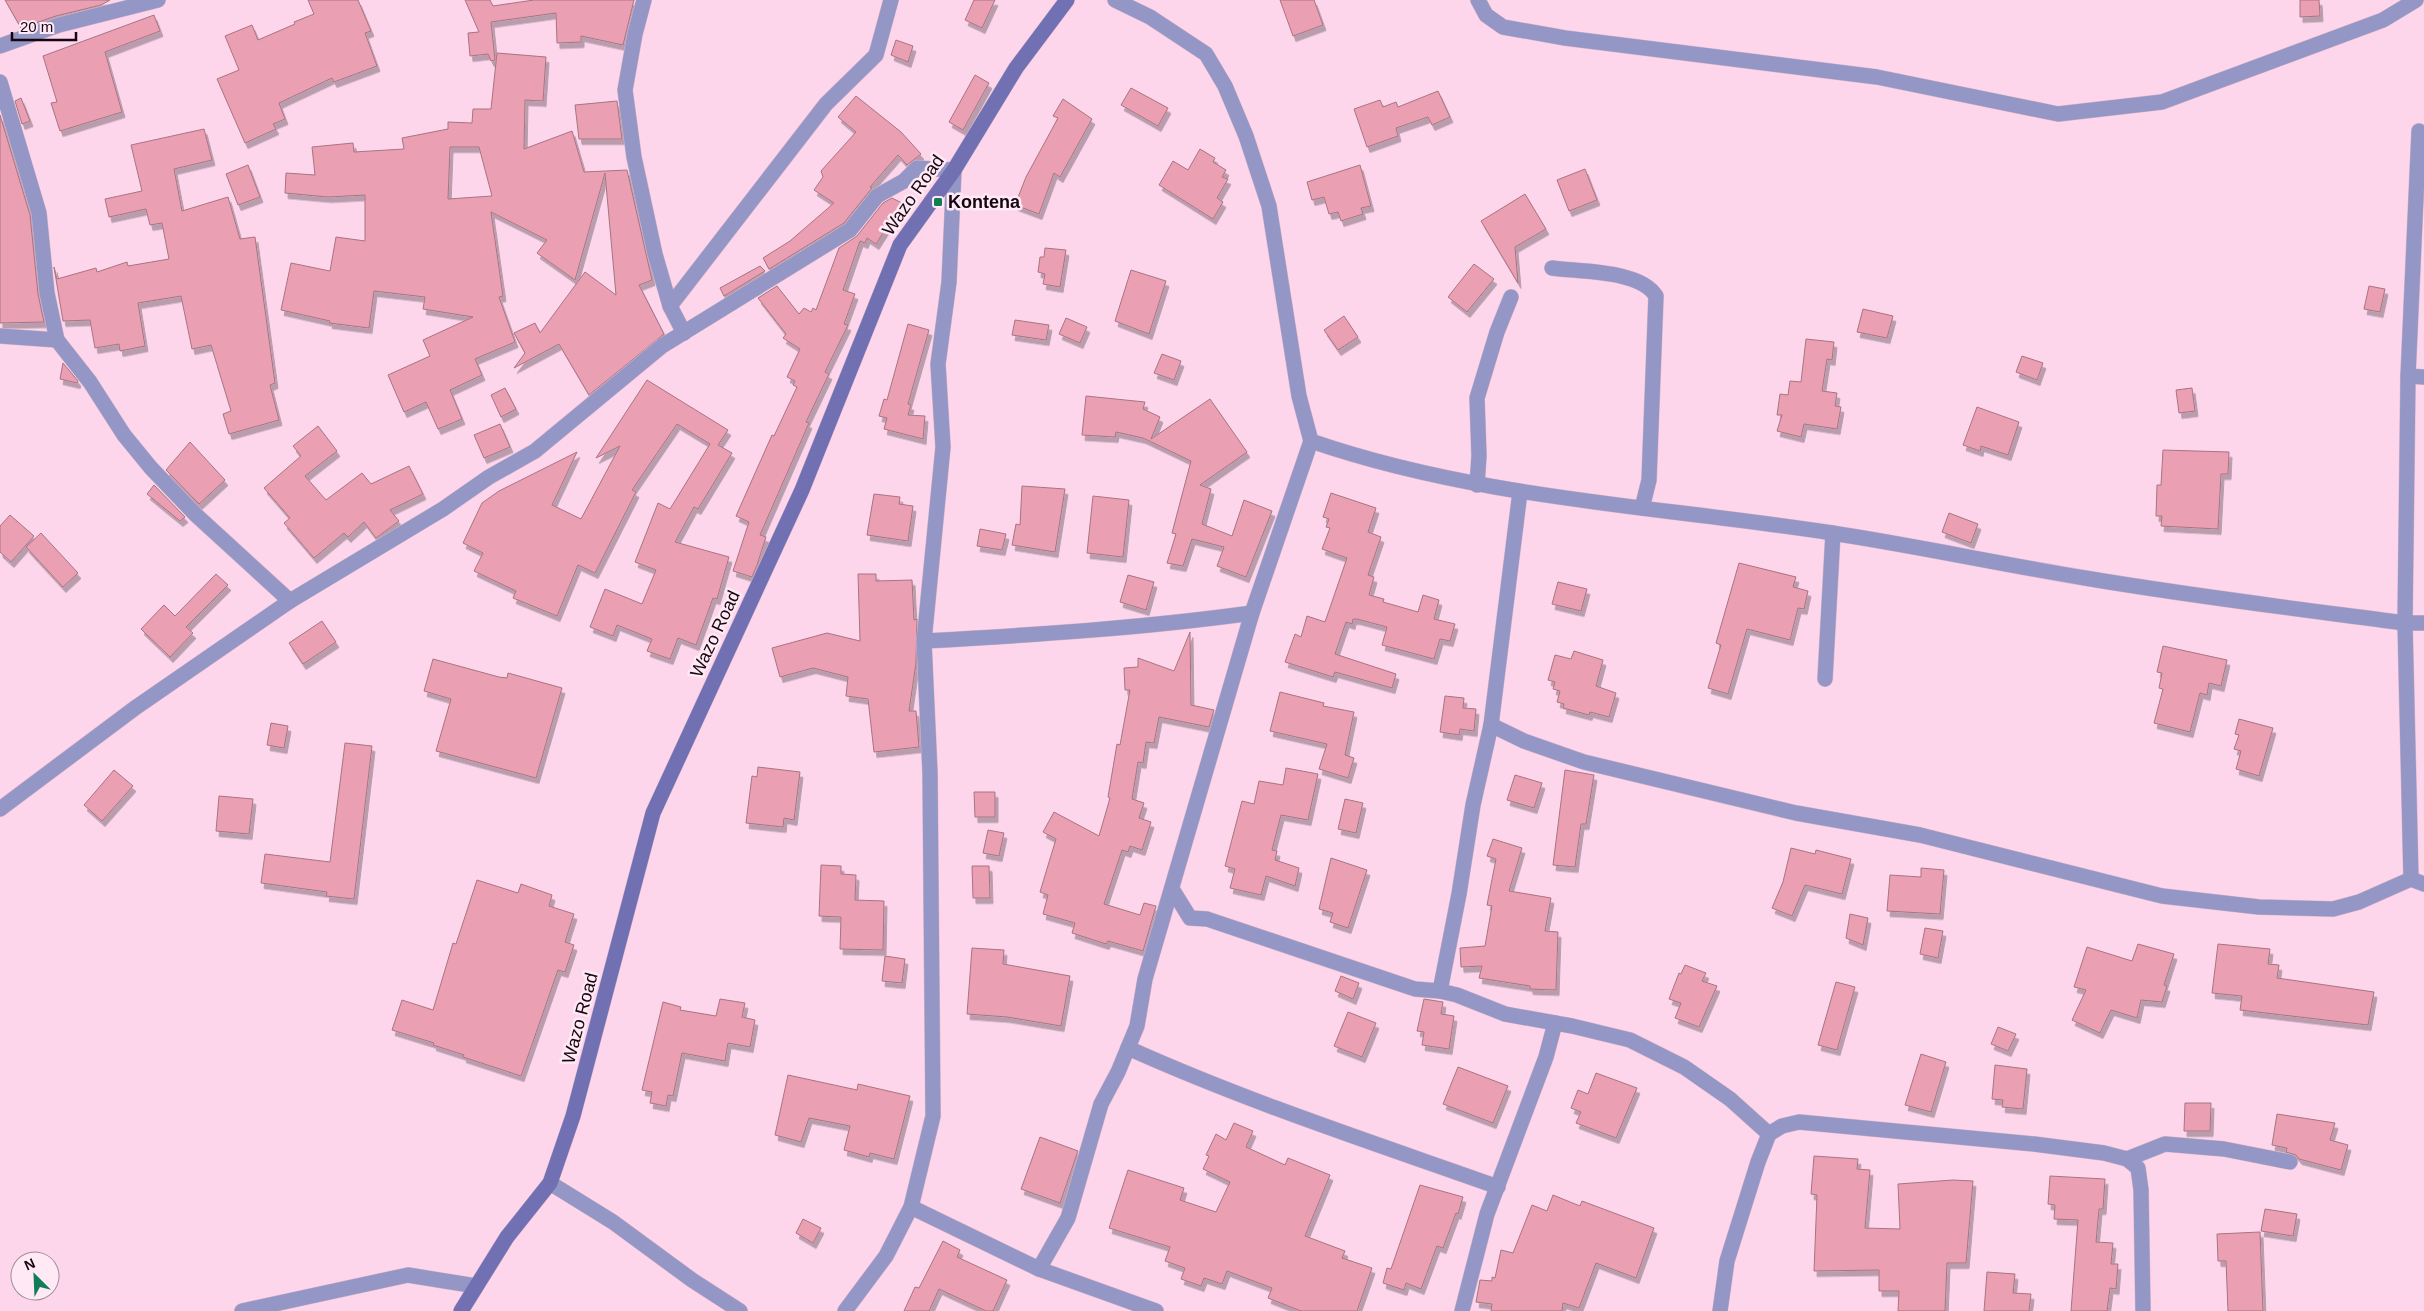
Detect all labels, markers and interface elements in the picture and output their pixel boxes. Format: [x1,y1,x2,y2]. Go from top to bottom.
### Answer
scale bar [12,10,76,42]
text: 20 m [20,18,53,35]
street label: Wazo Road [878,151,948,239]
place label: Kontena [948,192,1021,212]
marker: Kontena [932,196,944,208]
street label: Wazo Road [686,587,744,681]
street label: Wazo Road [558,970,602,1066]
north arrow [10,1251,60,1301]
text: N [22,1255,38,1273]

